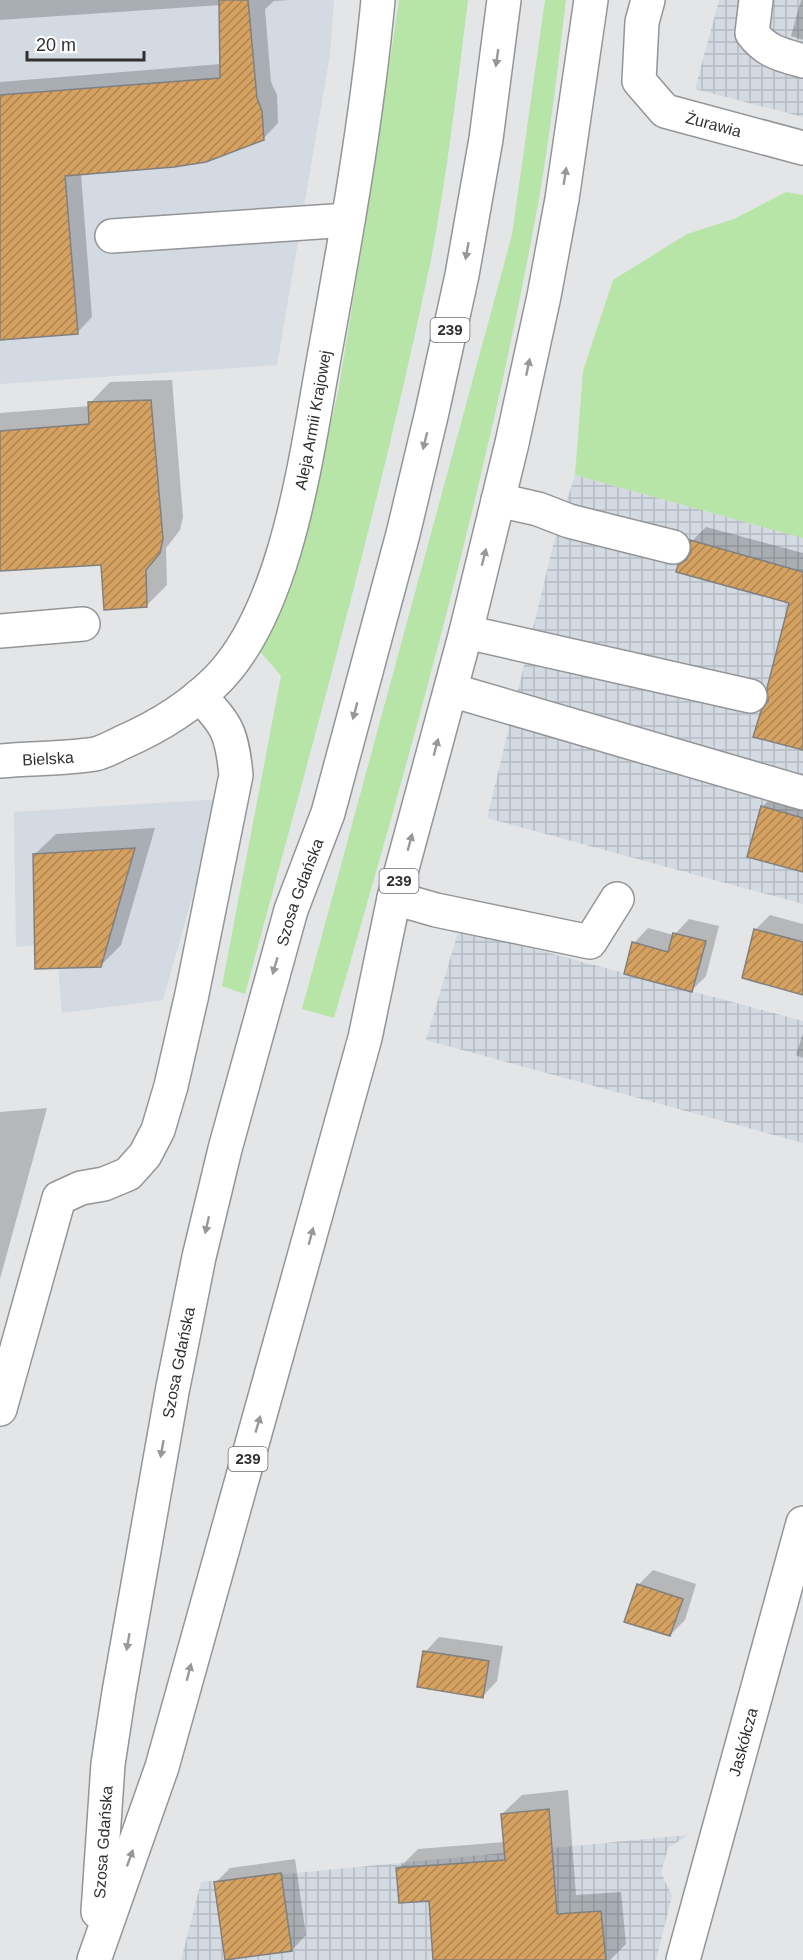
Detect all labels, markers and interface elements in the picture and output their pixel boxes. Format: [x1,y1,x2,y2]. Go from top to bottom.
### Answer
scale bar [27,24,144,62]
text: 20 m [36,35,76,55]
one-way arrow [492,49,502,68]
street label: Żurawia [684,108,743,140]
one-way arrow [561,166,570,185]
one-way arrow [462,241,471,260]
road number: 239 [430,318,470,342]
street label: Aleja Armii Krajowej [292,349,334,491]
one-way arrow [524,358,534,376]
one-way arrow [420,432,430,450]
one-way arrow [480,548,490,566]
one-way arrow [350,702,360,720]
one-way arrow [431,738,441,756]
street label: Bielska [22,749,74,768]
one-way arrow [405,833,415,851]
street label: Szosa Gdańska [273,836,327,948]
road number: 239 [380,869,418,893]
one-way arrow [270,957,279,975]
one-way arrow [202,1215,211,1234]
one-way arrow [307,1227,316,1245]
street label: Szosa Gdańska [160,1305,198,1419]
one-way arrow [254,1415,263,1433]
one-way arrow [157,1440,166,1459]
road number: 239 [228,1447,268,1471]
one-way arrow [123,1632,132,1651]
one-way arrow [185,1663,194,1681]
street label: Jaskółcza [726,1706,761,1778]
street label: Szosa Gdańska [91,1785,116,1899]
one-way arrow [125,1849,135,1867]

